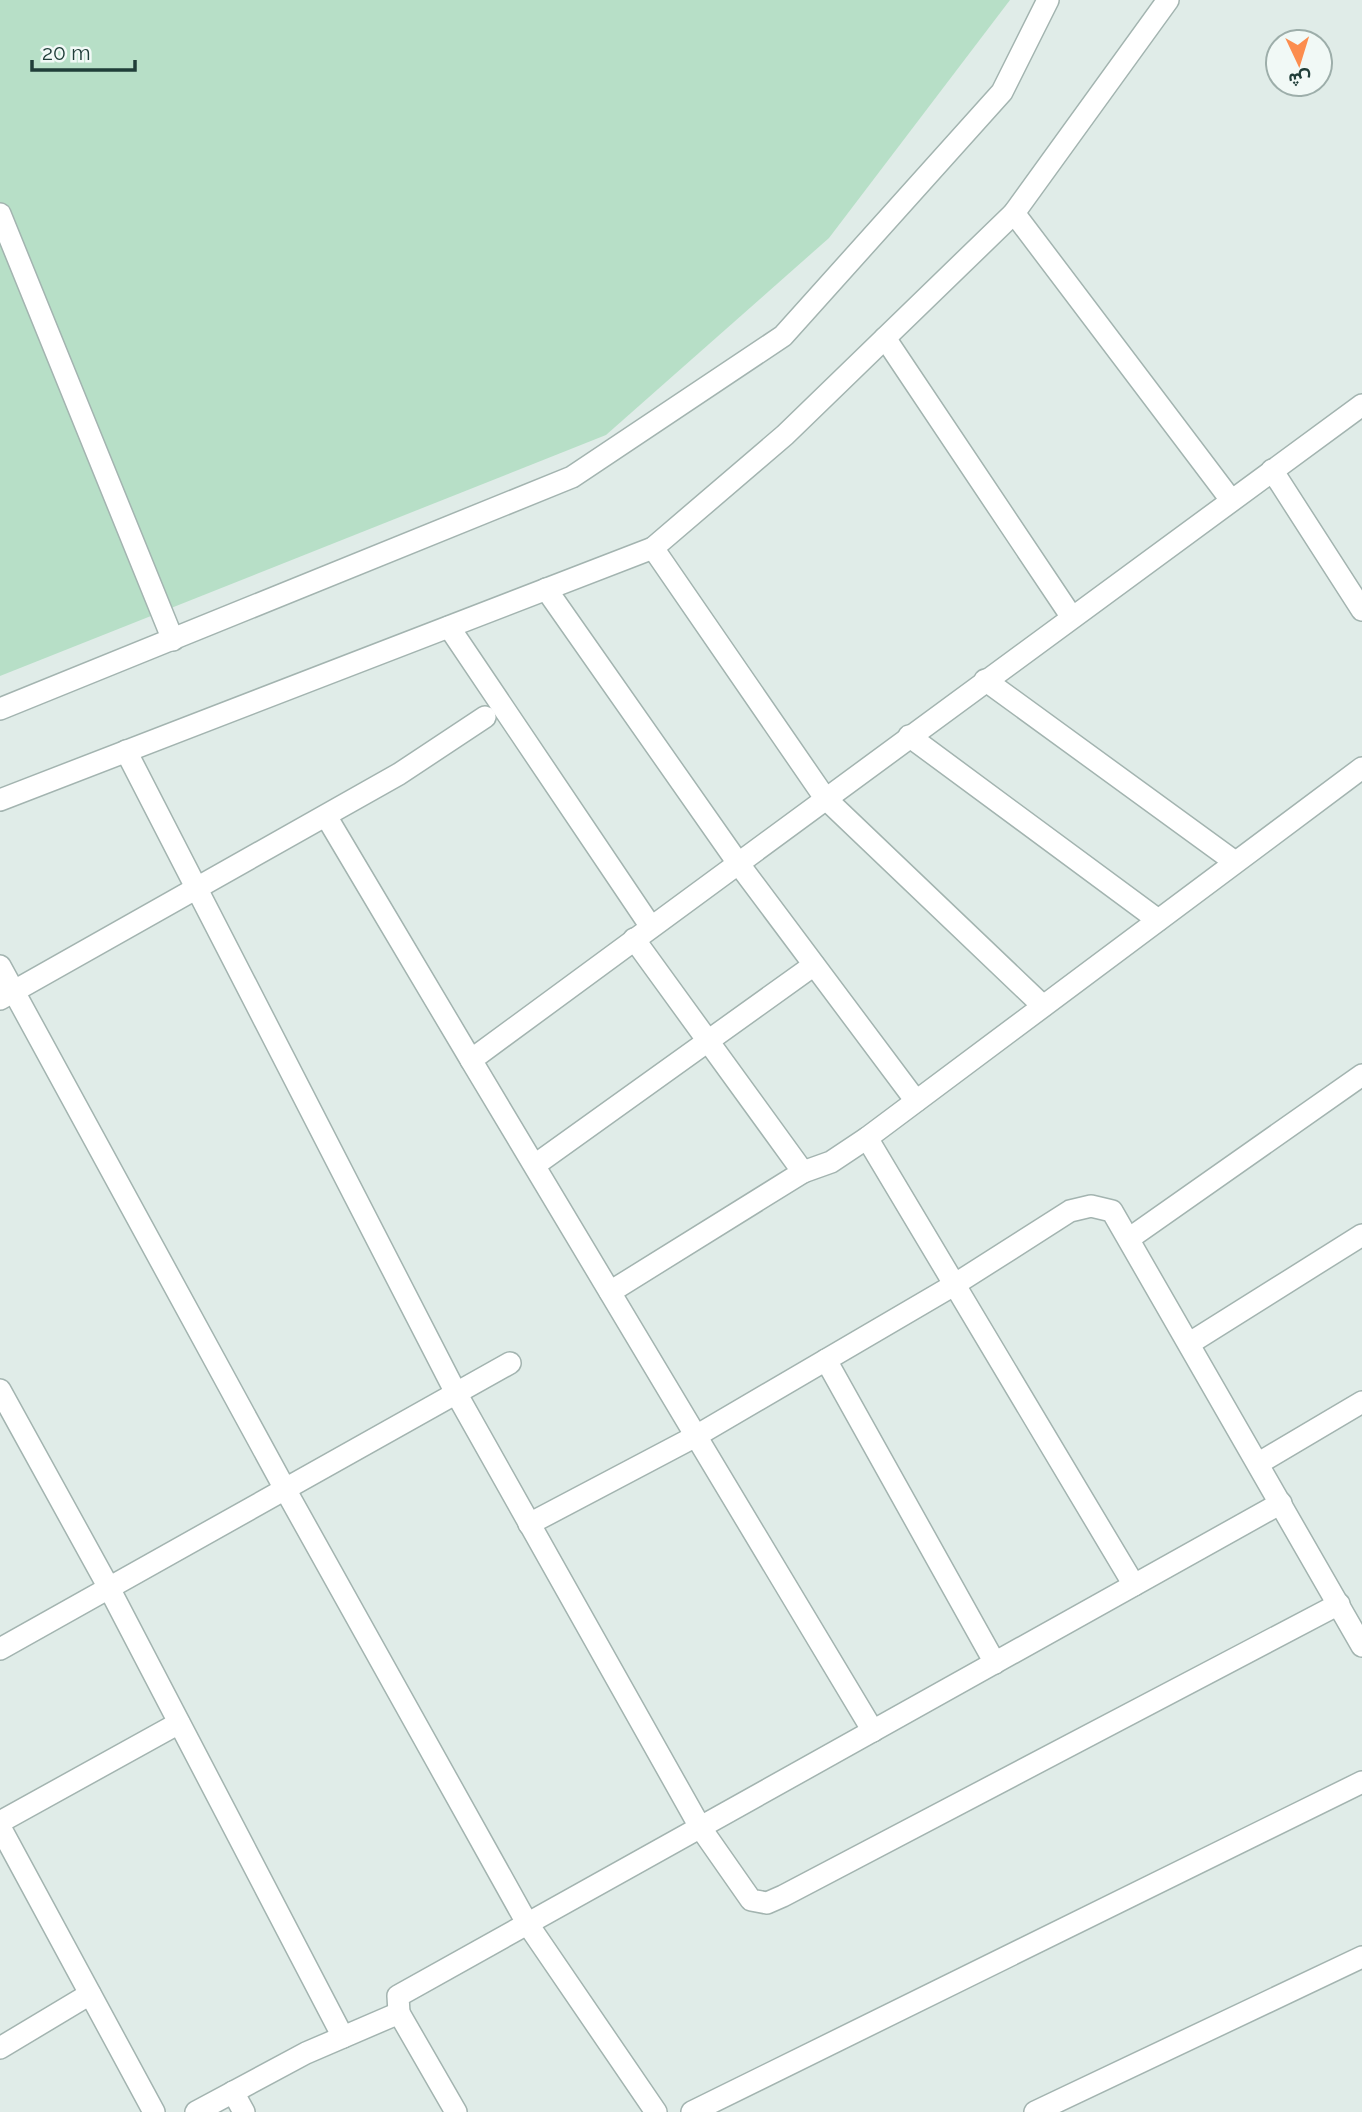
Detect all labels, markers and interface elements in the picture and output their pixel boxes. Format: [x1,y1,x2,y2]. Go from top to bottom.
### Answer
scale bar [32,28,135,72]
north arrow [1264,28,1334,98]
text: 20 m [42,40,90,65]
text: ش [1288,67,1312,92]

